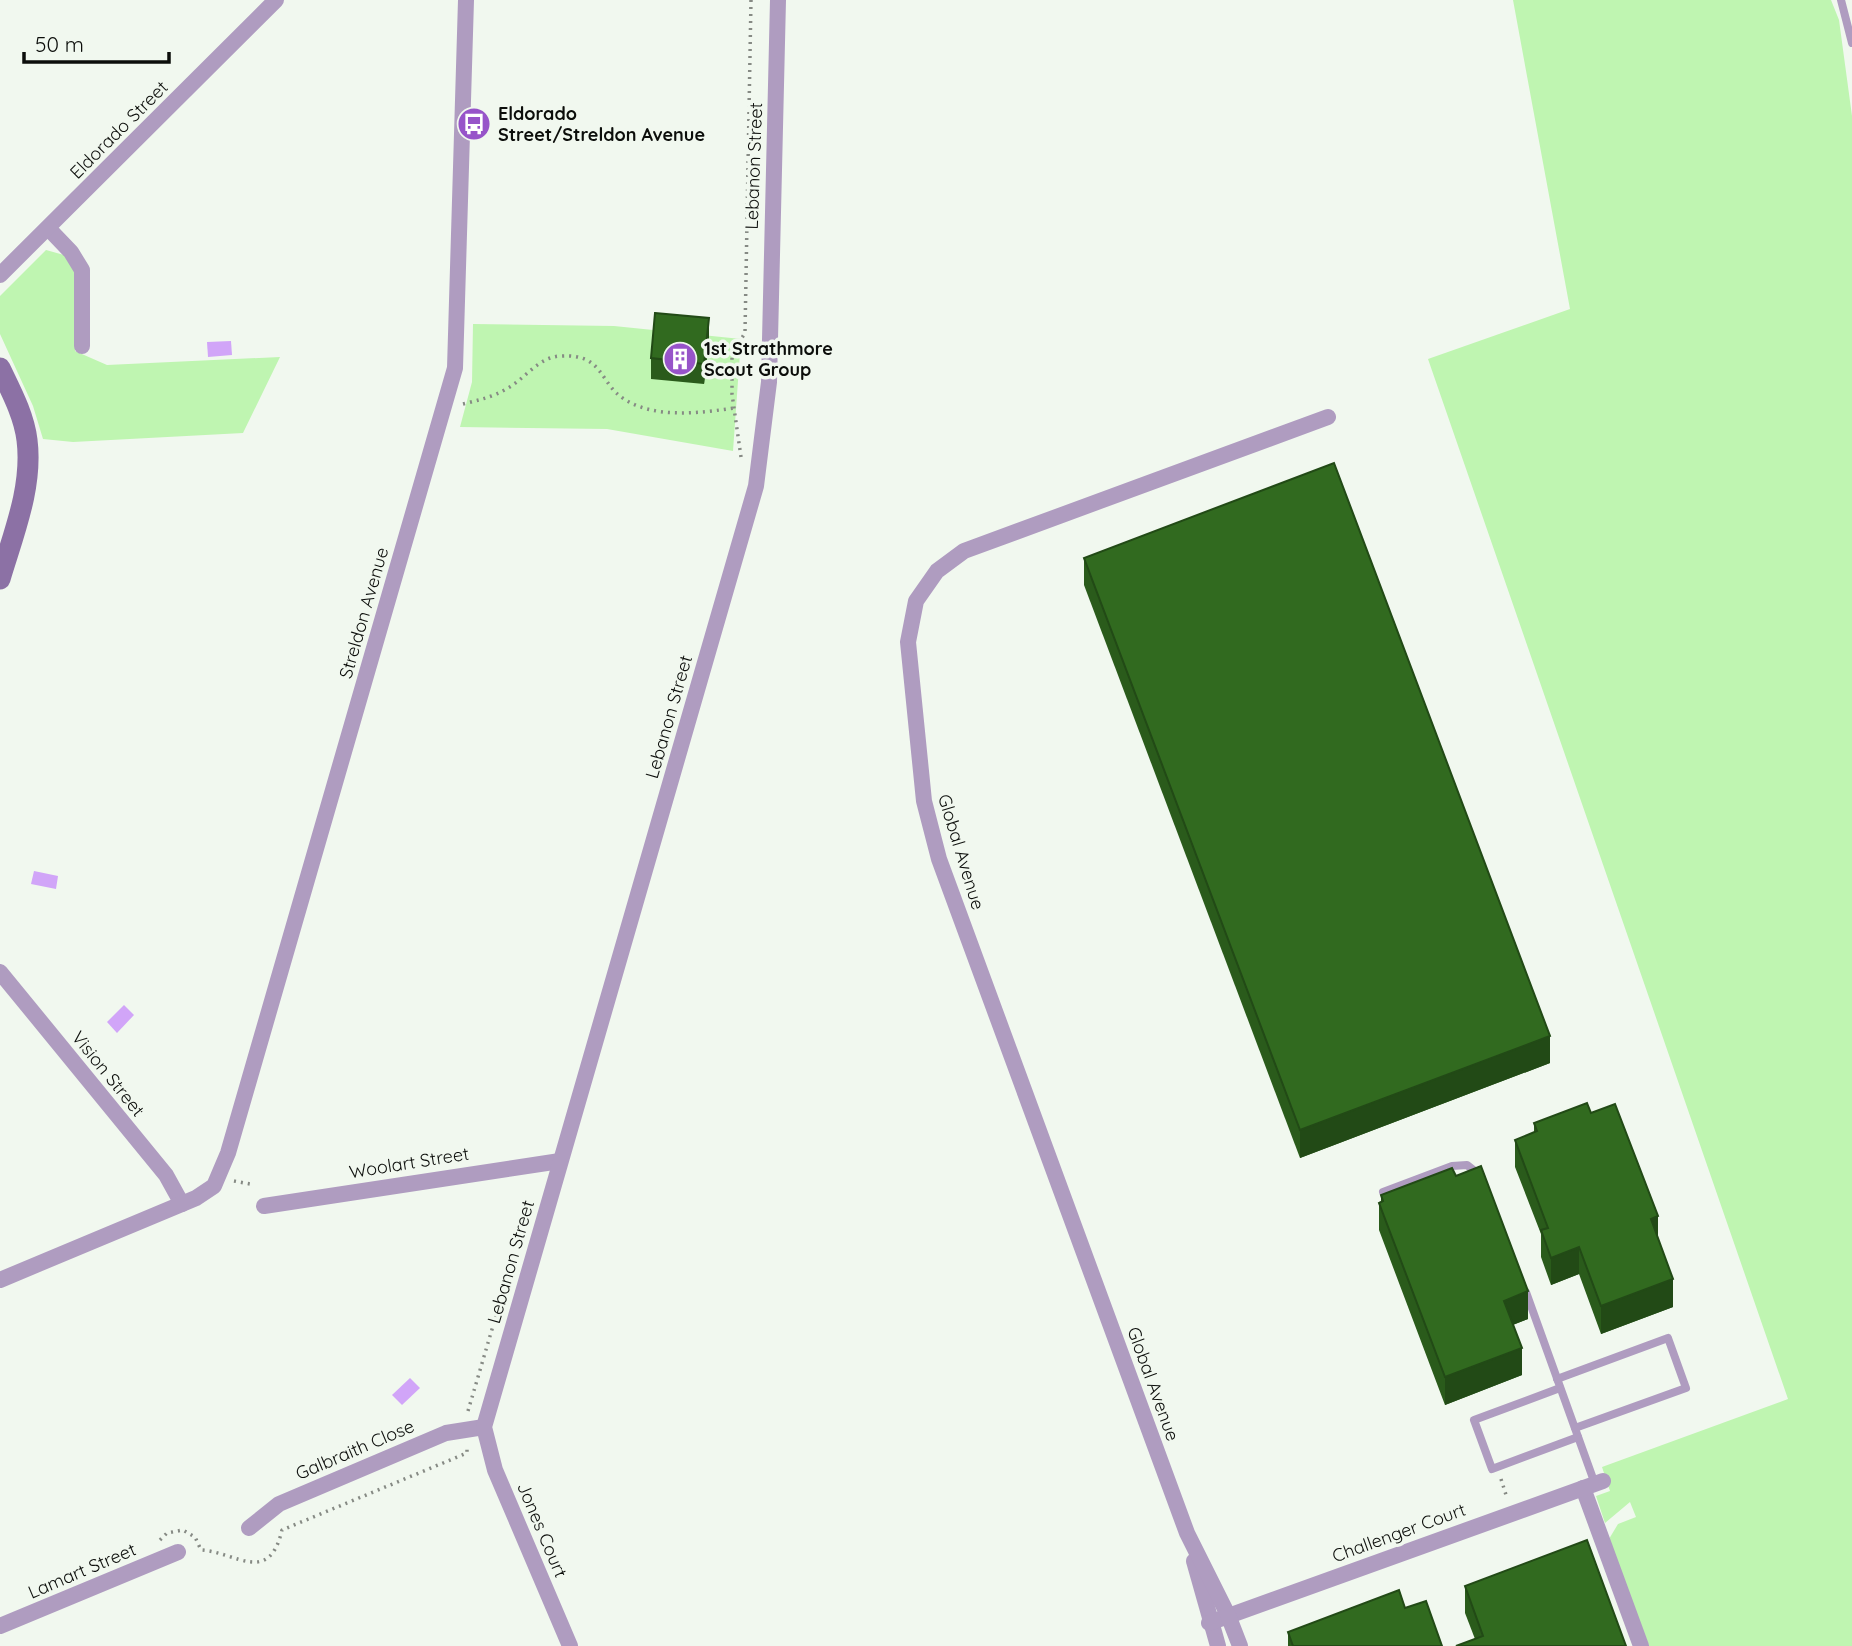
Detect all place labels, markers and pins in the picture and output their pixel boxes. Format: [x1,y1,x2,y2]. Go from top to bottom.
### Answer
place label: Eldorado Street/Streldon Avenue [498,102,705,146]
bus stop icon: Eldorado Street/Streldon Avenue [455,105,493,143]
place label: 1st Strathmore Scout Group [704,337,833,381]
building icon: 1st Strathmore Scout Group [661,340,699,378]

